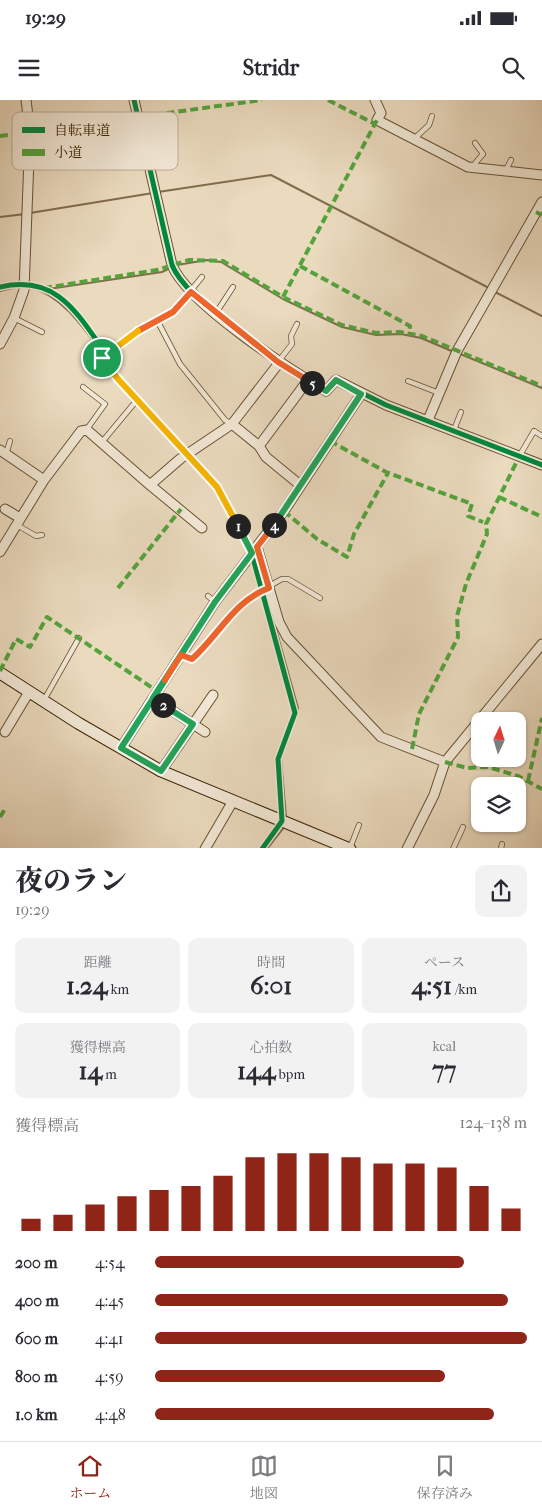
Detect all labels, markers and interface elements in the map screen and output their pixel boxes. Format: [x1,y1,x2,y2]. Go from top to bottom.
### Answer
text: 19:29 [25,7,66,29]
icon: menu [15,54,43,82]
icon: search [499,54,527,82]
text: Stridr [243,55,299,81]
legend [12,112,178,170]
text: 自転車道 [54,122,110,139]
text: 小道 [54,144,82,161]
pin [81,337,123,379]
icon: arrive [88,344,116,372]
pin: 5 [300,370,324,396]
text: 5 [309,375,316,392]
pin: 4 [262,512,286,538]
pin: 1 [226,514,250,538]
text: 4 [270,517,279,534]
text: 1 [236,518,241,535]
pin: 2 [150,692,176,718]
text: 2 [160,697,167,714]
north arrow [471,712,526,768]
map controls [471,712,526,832]
button: layers [471,777,526,832]
text: 夜のラン [15,864,127,897]
button: share [475,865,527,917]
text: 19:29 [15,900,50,919]
text: 距離 [84,954,112,971]
text: 時間 [257,954,285,971]
text: ペース [424,954,465,971]
text: 1.24 [66,971,107,1000]
text: 6:01 [250,971,292,1000]
text: 4:51 [411,971,452,1000]
text: km [107,981,129,998]
text: /km [452,981,477,998]
text: kcal [433,1038,456,1055]
text: 獲得標高 [70,1039,126,1056]
text: 心拍数 [250,1039,292,1056]
text: 77 [432,1055,456,1084]
text: 14 [78,1056,102,1085]
text: 144 [237,1056,276,1085]
text: m [102,1066,117,1083]
text: bpm [276,1066,305,1083]
text: 124–138 m [460,1113,527,1132]
text: 獲得標高 [15,1116,79,1135]
text: 200 m [15,1253,58,1272]
text: 4:54 [95,1253,125,1272]
text: 400 m [15,1291,59,1310]
text: 4:45 [95,1291,124,1310]
text: 600 m [15,1329,58,1348]
text: 4:41 [95,1329,123,1348]
text: 800 m [15,1367,57,1386]
text: 4:59 [95,1367,124,1386]
text: 1.0 km [15,1405,58,1424]
text: 4:48 [95,1405,126,1424]
tab: ホーム [69,1452,111,1502]
tab: 地図 [250,1452,278,1502]
tab: 保存済み [417,1452,473,1502]

